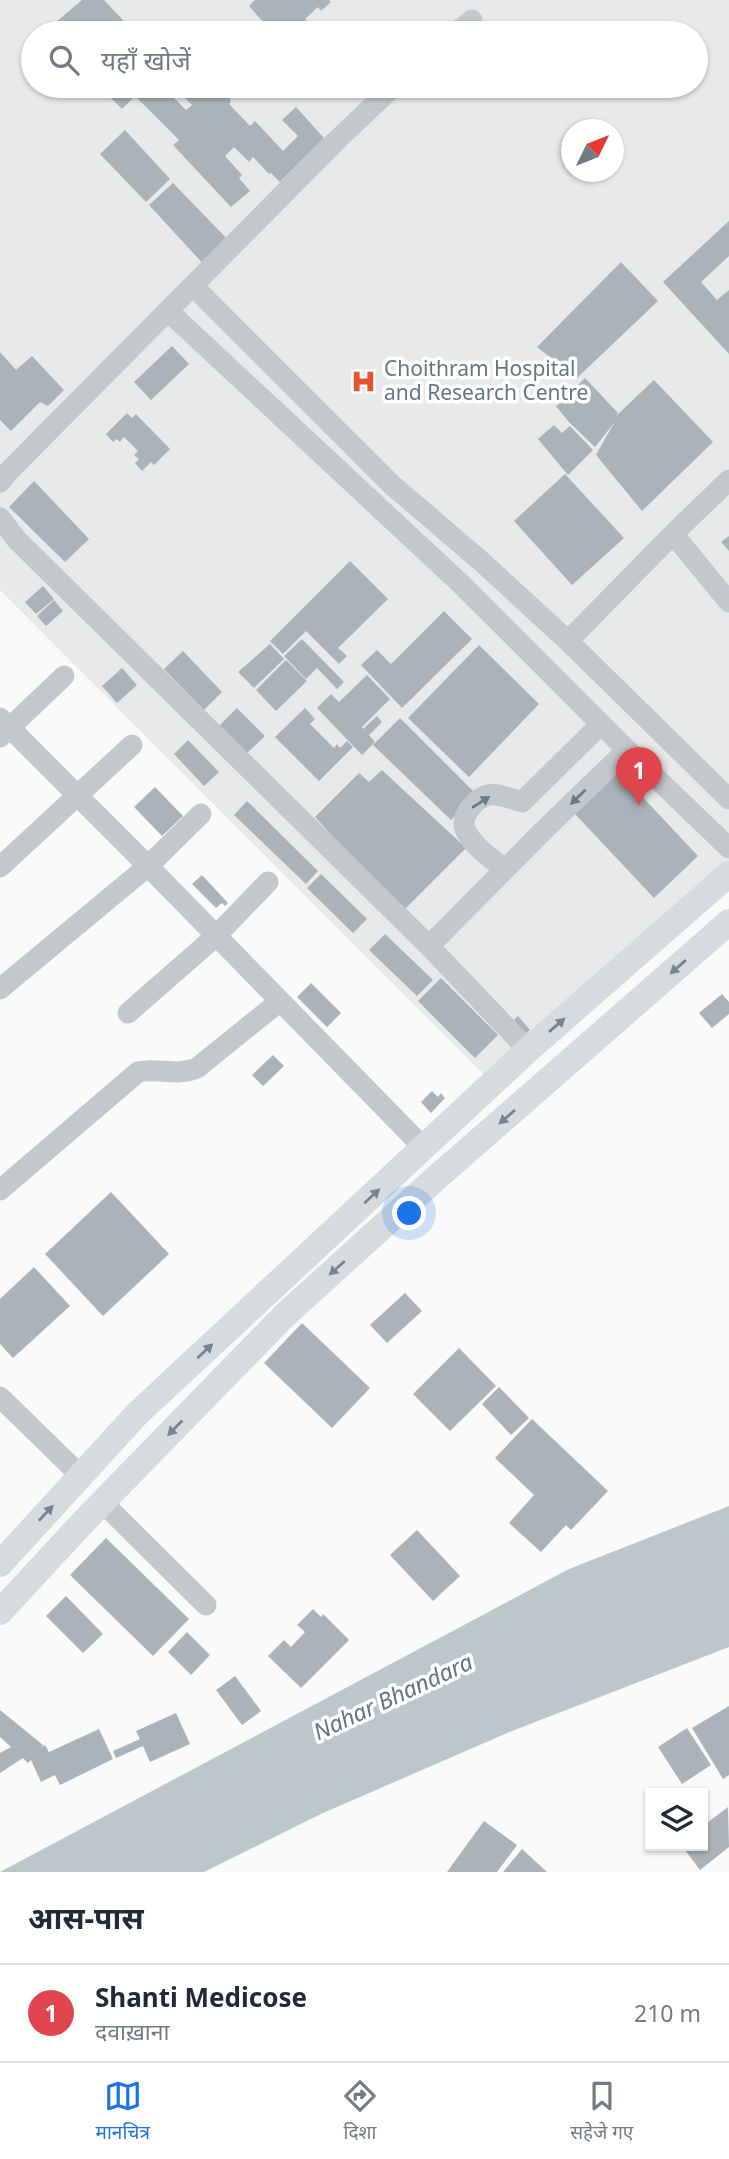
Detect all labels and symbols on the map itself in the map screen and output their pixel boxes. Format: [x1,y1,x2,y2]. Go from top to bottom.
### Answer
north arrow [561,119,624,182]
place label: Choithram Hospital and Research Centre [384,354,588,406]
hospital icon: Choithram Hospital and Research Centre [350,367,378,395]
pin: 1 [616,747,662,805]
one-way arrow [570,789,587,805]
one-way arrow [471,795,491,808]
one-way arrow [669,959,687,975]
one-way arrow [548,1017,566,1033]
one-way arrow [498,1109,516,1125]
one-way arrow [363,1188,381,1204]
your location [392,1196,426,1230]
one-way arrow [328,1260,346,1276]
one-way arrow [196,1343,214,1359]
one-way arrow [166,1419,183,1436]
one-way arrow [38,1505,54,1522]
water label: Nahar Bhandara [308,1645,478,1747]

